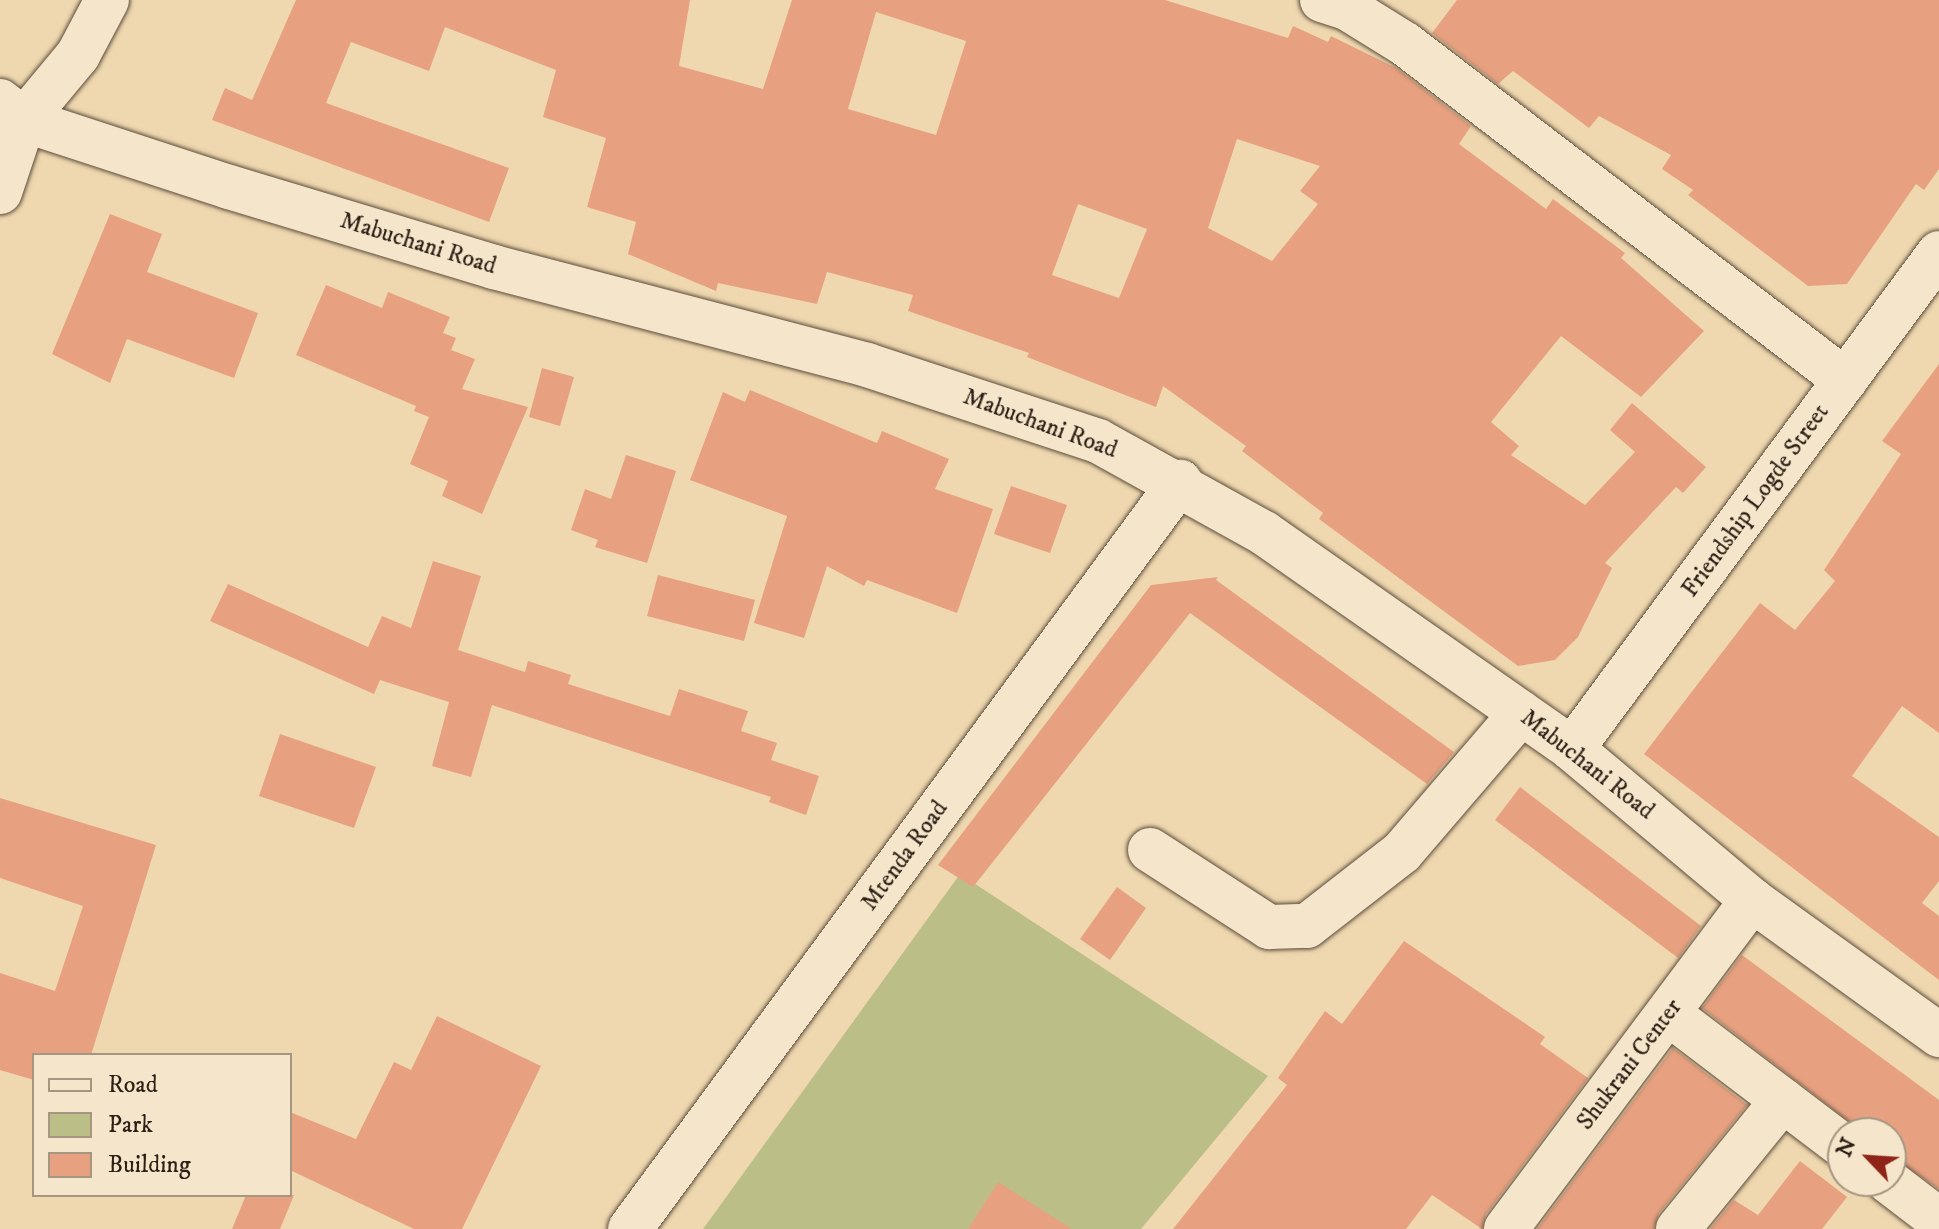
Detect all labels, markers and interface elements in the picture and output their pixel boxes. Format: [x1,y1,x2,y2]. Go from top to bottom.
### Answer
street label: Mabuchani Road [336,207,500,281]
street label: Mabuchani Road [959,383,1121,465]
street label: Friendship Logde Street [1676,399,1836,603]
street label: Mabuchani Road [1514,704,1660,826]
street label: Mtenda Road [856,795,954,917]
street label: Shukrani Center [1571,994,1689,1136]
legend [32,1053,292,1197]
text: Road [108,1070,158,1100]
text: Park [108,1110,153,1140]
north arrow [1827,1117,1907,1197]
text: N [1831,1134,1863,1161]
text: Building [108,1150,191,1180]

